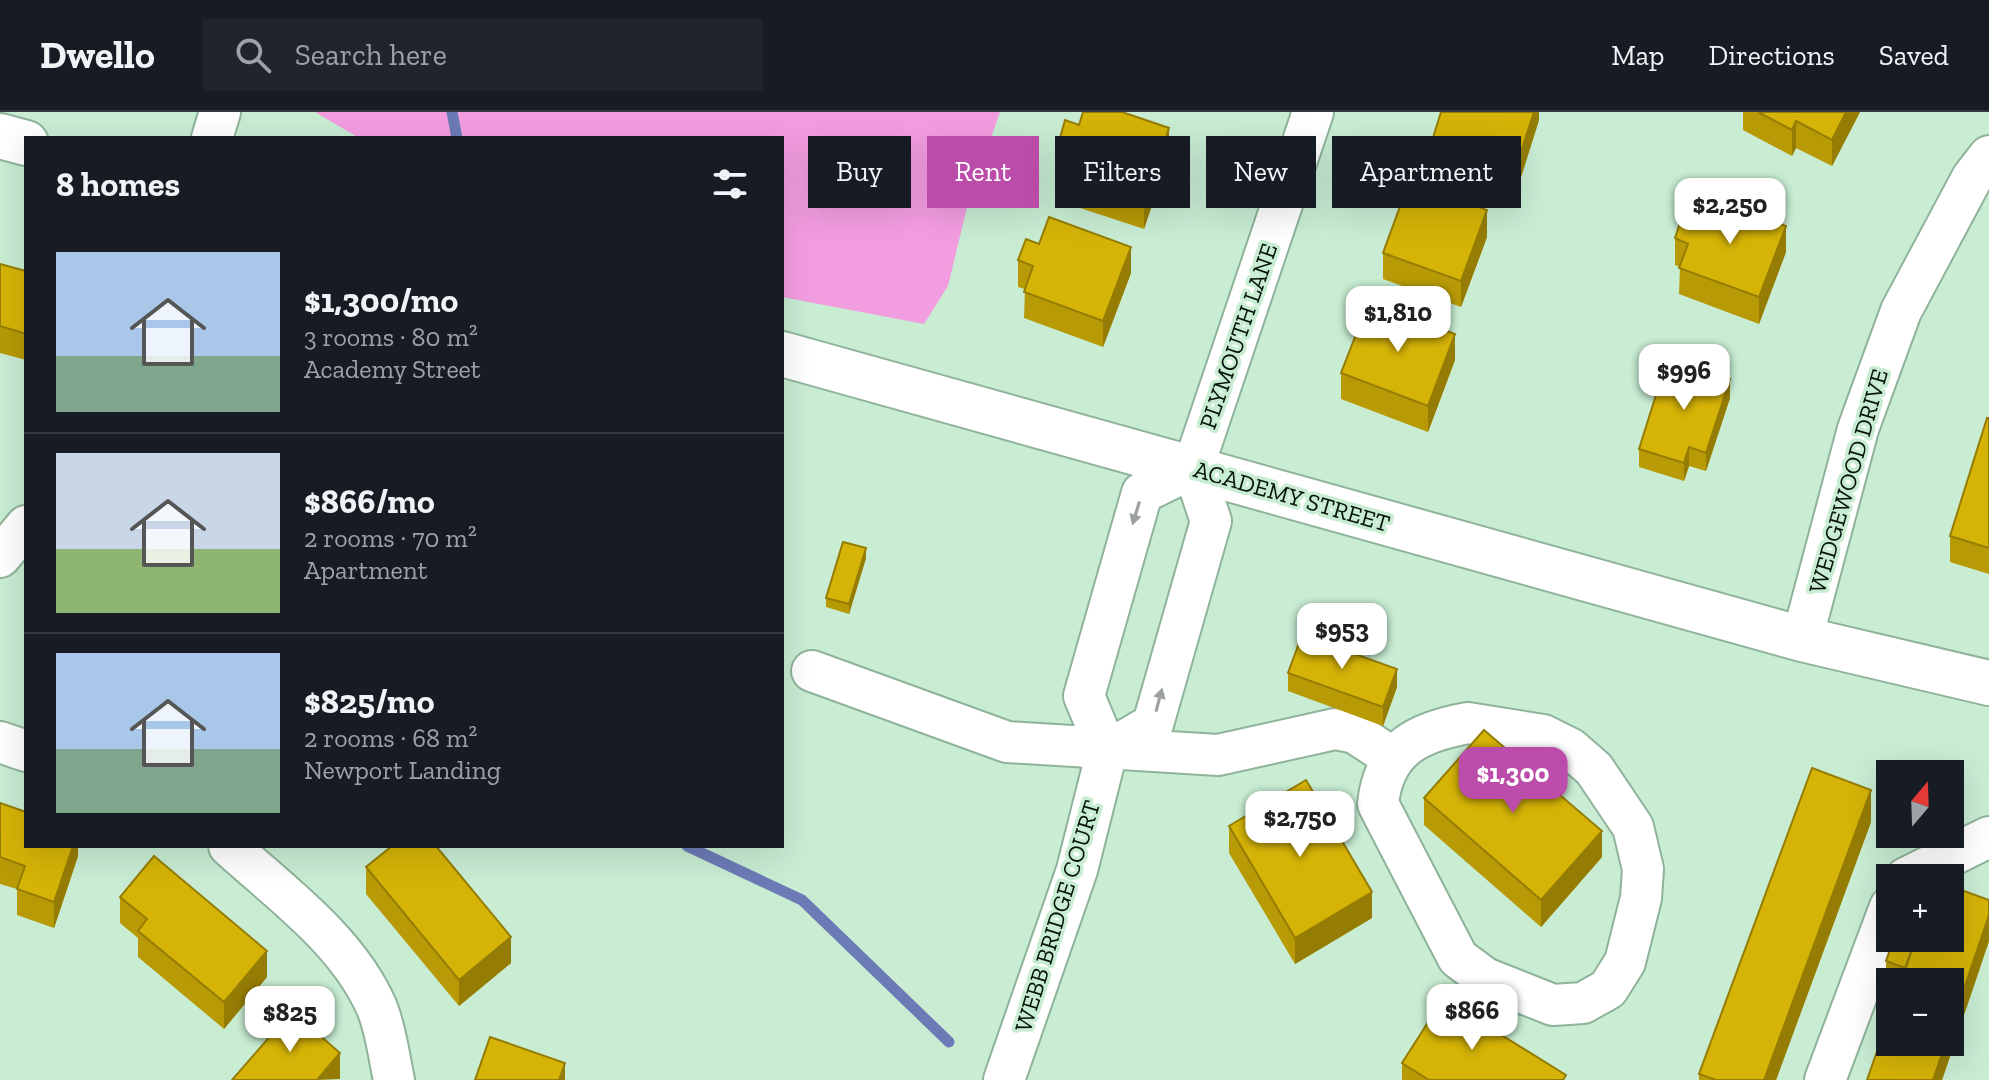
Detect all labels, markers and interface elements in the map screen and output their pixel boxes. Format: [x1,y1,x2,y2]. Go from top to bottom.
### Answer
search box [203,19,763,91]
text: Dwello [40,32,155,78]
icon: search [231,33,275,77]
text: Search here [295,37,447,73]
text: Map [1611,39,1664,72]
text: Directions [1708,39,1835,72]
text: Saved [1879,39,1949,72]
chip: Buy [808,136,911,208]
chip: Rent [927,136,1039,208]
chip: Filters [1055,136,1190,208]
chip: New [1206,136,1316,208]
chip: Apartment [1332,136,1521,208]
icon: filters [708,162,752,206]
text: 8 homes [56,164,180,205]
pin: $2,250 [1665,178,1795,246]
text: $2,250 [1692,188,1768,220]
street label: PLYMOUTH LANE [1193,239,1283,433]
text: $1,300/mo [304,280,458,321]
icon: home [120,284,216,380]
pin: $1,810 [1333,286,1463,354]
text: $1,810 [1364,296,1432,328]
text: 3 rooms · 80 m² [304,321,478,353]
pin: $996 [1637,344,1731,412]
text: Academy Street [304,353,480,385]
text: $996 [1657,354,1711,386]
street label: WEDGEWOOD DRIVE [1802,366,1894,596]
street label: ACADEMY STREET [1190,454,1394,538]
text: $866/mo [304,481,435,522]
icon: home [120,485,216,581]
one-way arrow [1129,502,1142,526]
text: 2 rooms · 70 m² [304,522,477,554]
text: Apartment [304,554,427,586]
pin: $953 [1295,603,1389,671]
text: $953 [1315,613,1369,645]
text: $825/mo [304,681,434,722]
icon: home [120,685,216,781]
one-way arrow [1154,688,1166,713]
text: 2 rooms · 68 m² [304,722,477,754]
pin: $1,300 [1448,747,1578,815]
text: Newport Landing [304,754,501,786]
text: $1,300 [1477,757,1549,789]
north arrow [1876,760,1964,848]
map controls [1876,760,1964,1056]
pin: $2,750 [1235,791,1365,859]
street label: WEBB BRIDGE COURT [1008,797,1106,1035]
text: $2,750 [1263,801,1337,833]
button: + [1876,864,1964,952]
button: − [1876,968,1964,1056]
pin: $866 [1425,984,1519,1052]
pin: $825 [243,986,337,1054]
text: $866 [1445,994,1499,1026]
text: $825 [263,996,317,1028]

